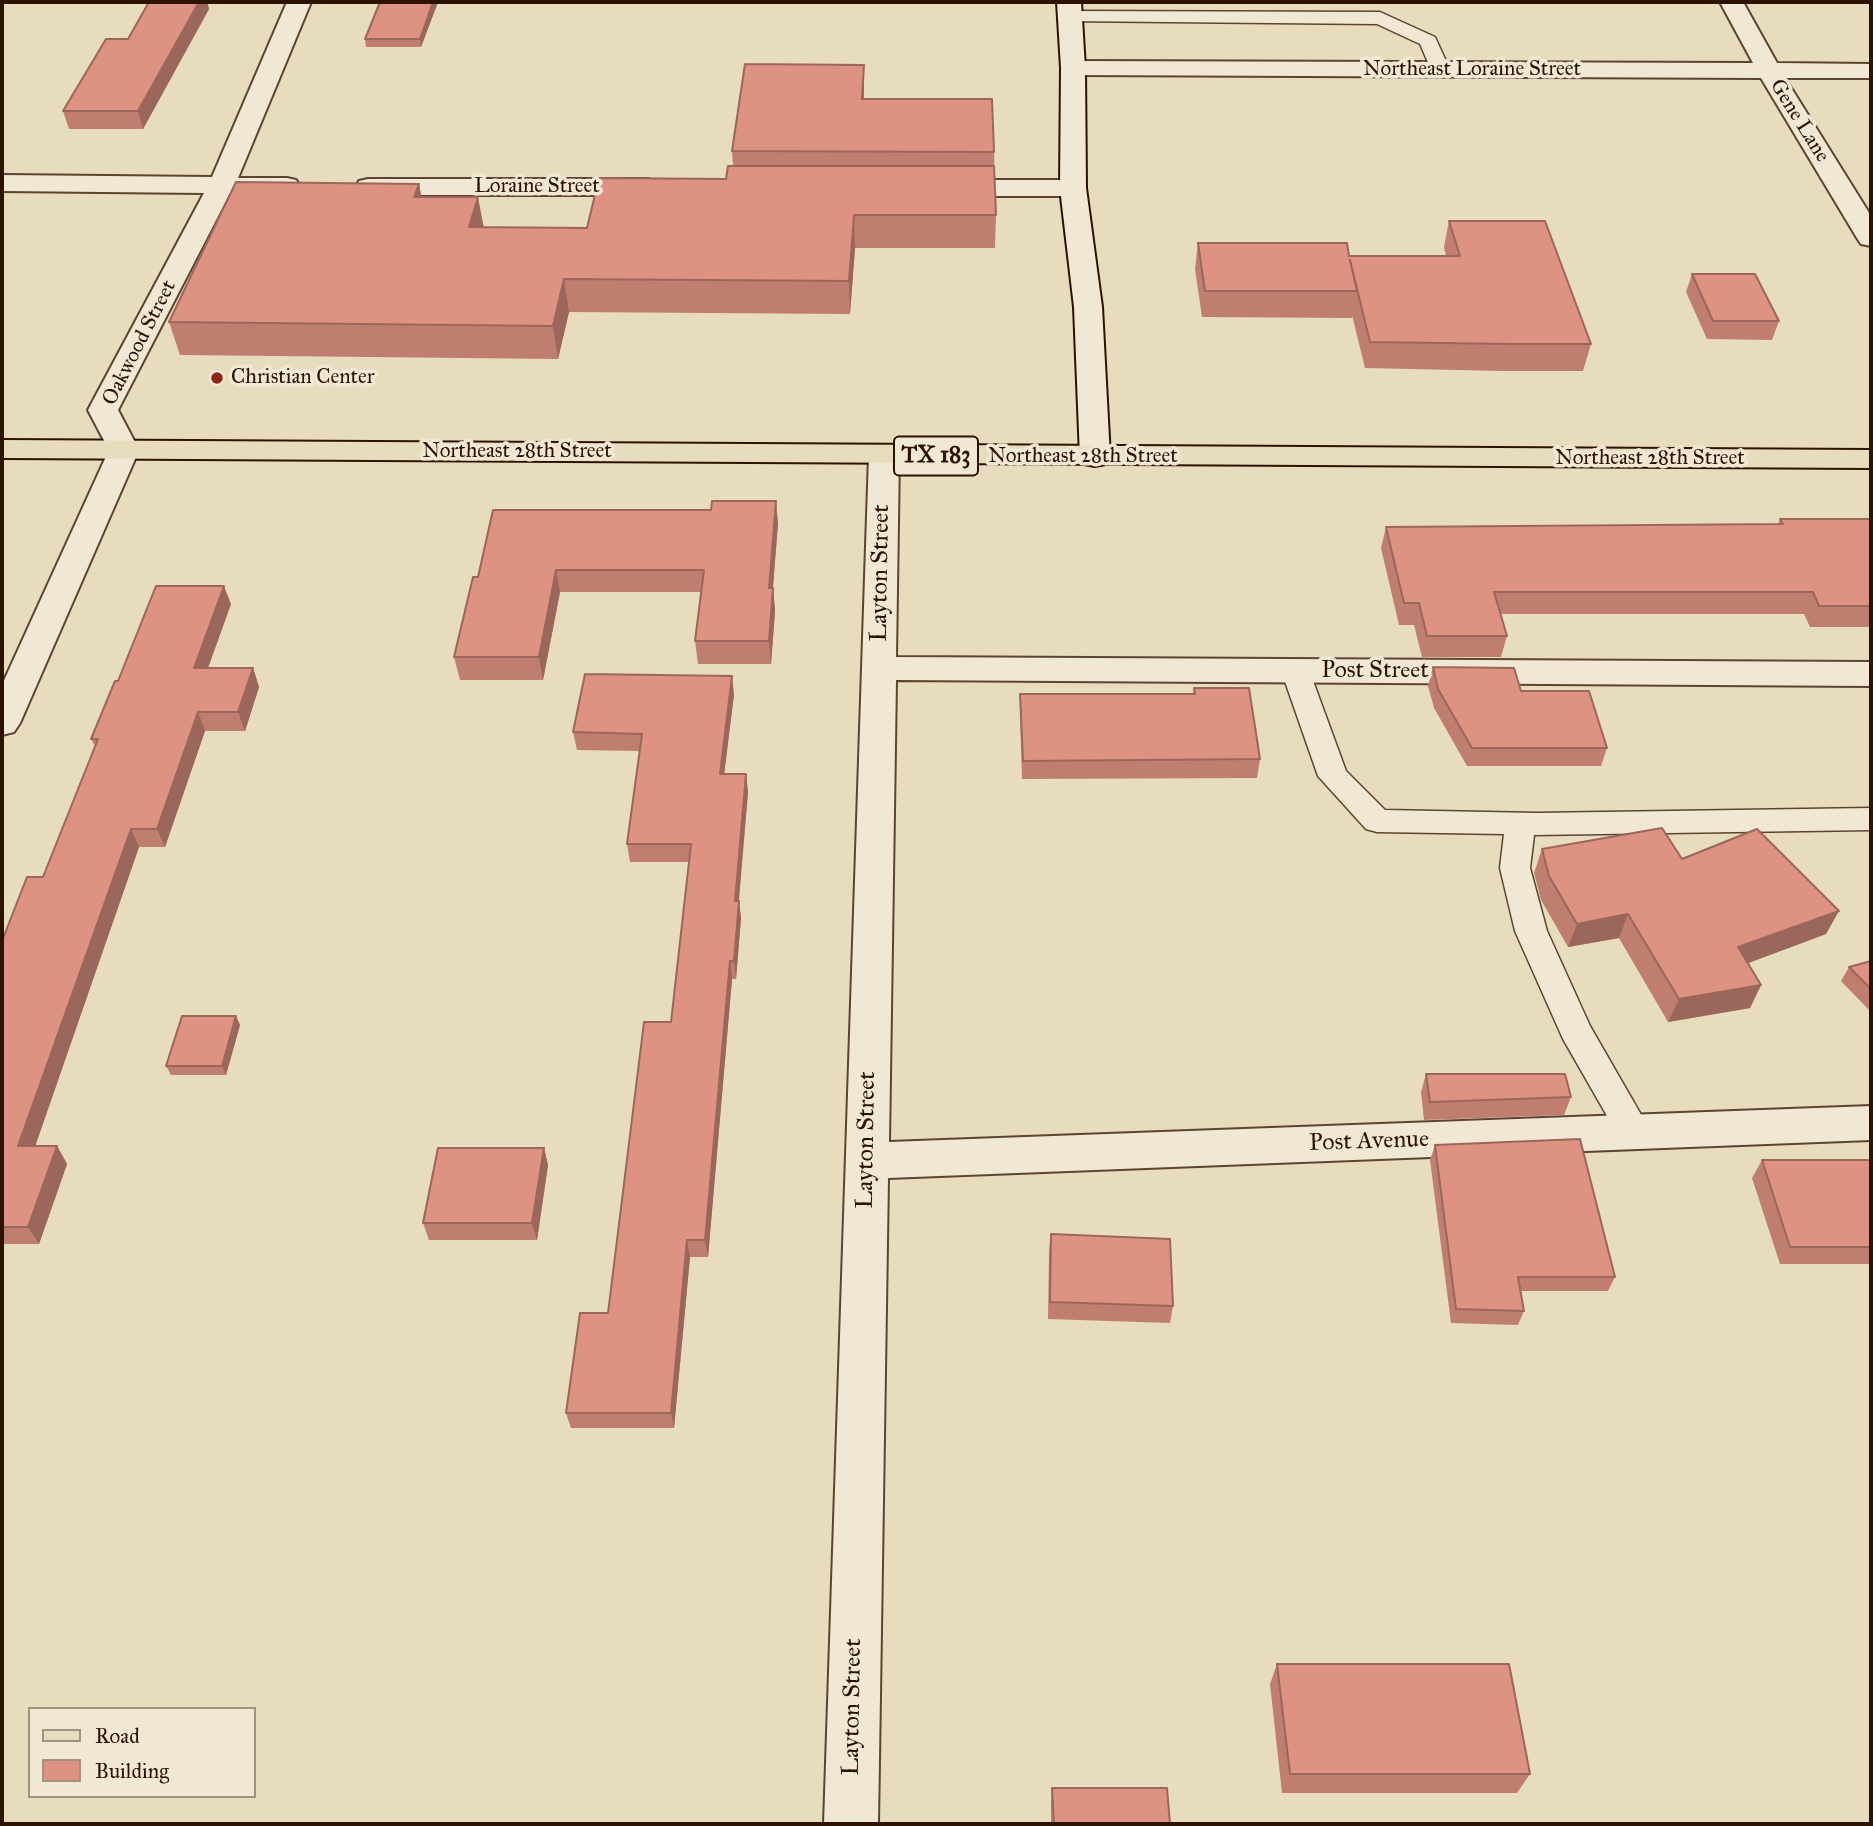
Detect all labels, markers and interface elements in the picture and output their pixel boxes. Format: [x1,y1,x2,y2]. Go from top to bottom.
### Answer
street label: Northeast Loraine Street [1363,57,1581,83]
street label: Gene Lane [1764,75,1834,167]
street label: Loraine Street [474,174,600,200]
street label: Oakwood Street [98,276,182,410]
place label: Christian Center [231,365,375,391]
marker: Christian Center [209,370,225,386]
road number: TX 183 [894,436,978,476]
street label: Northeast 28th Street [422,439,612,465]
street label: Northeast 28th Street [988,444,1178,470]
street label: Northeast 28th Street [1555,446,1745,472]
street label: Layton Street [865,504,897,642]
street label: Post Street [1321,657,1429,685]
street label: Layton Street [851,1071,883,1209]
street label: Post Avenue [1309,1126,1429,1158]
street label: Layton Street [837,1638,869,1776]
legend [28,1707,256,1798]
text: Road [95,1723,140,1749]
text: Building [95,1758,169,1784]

